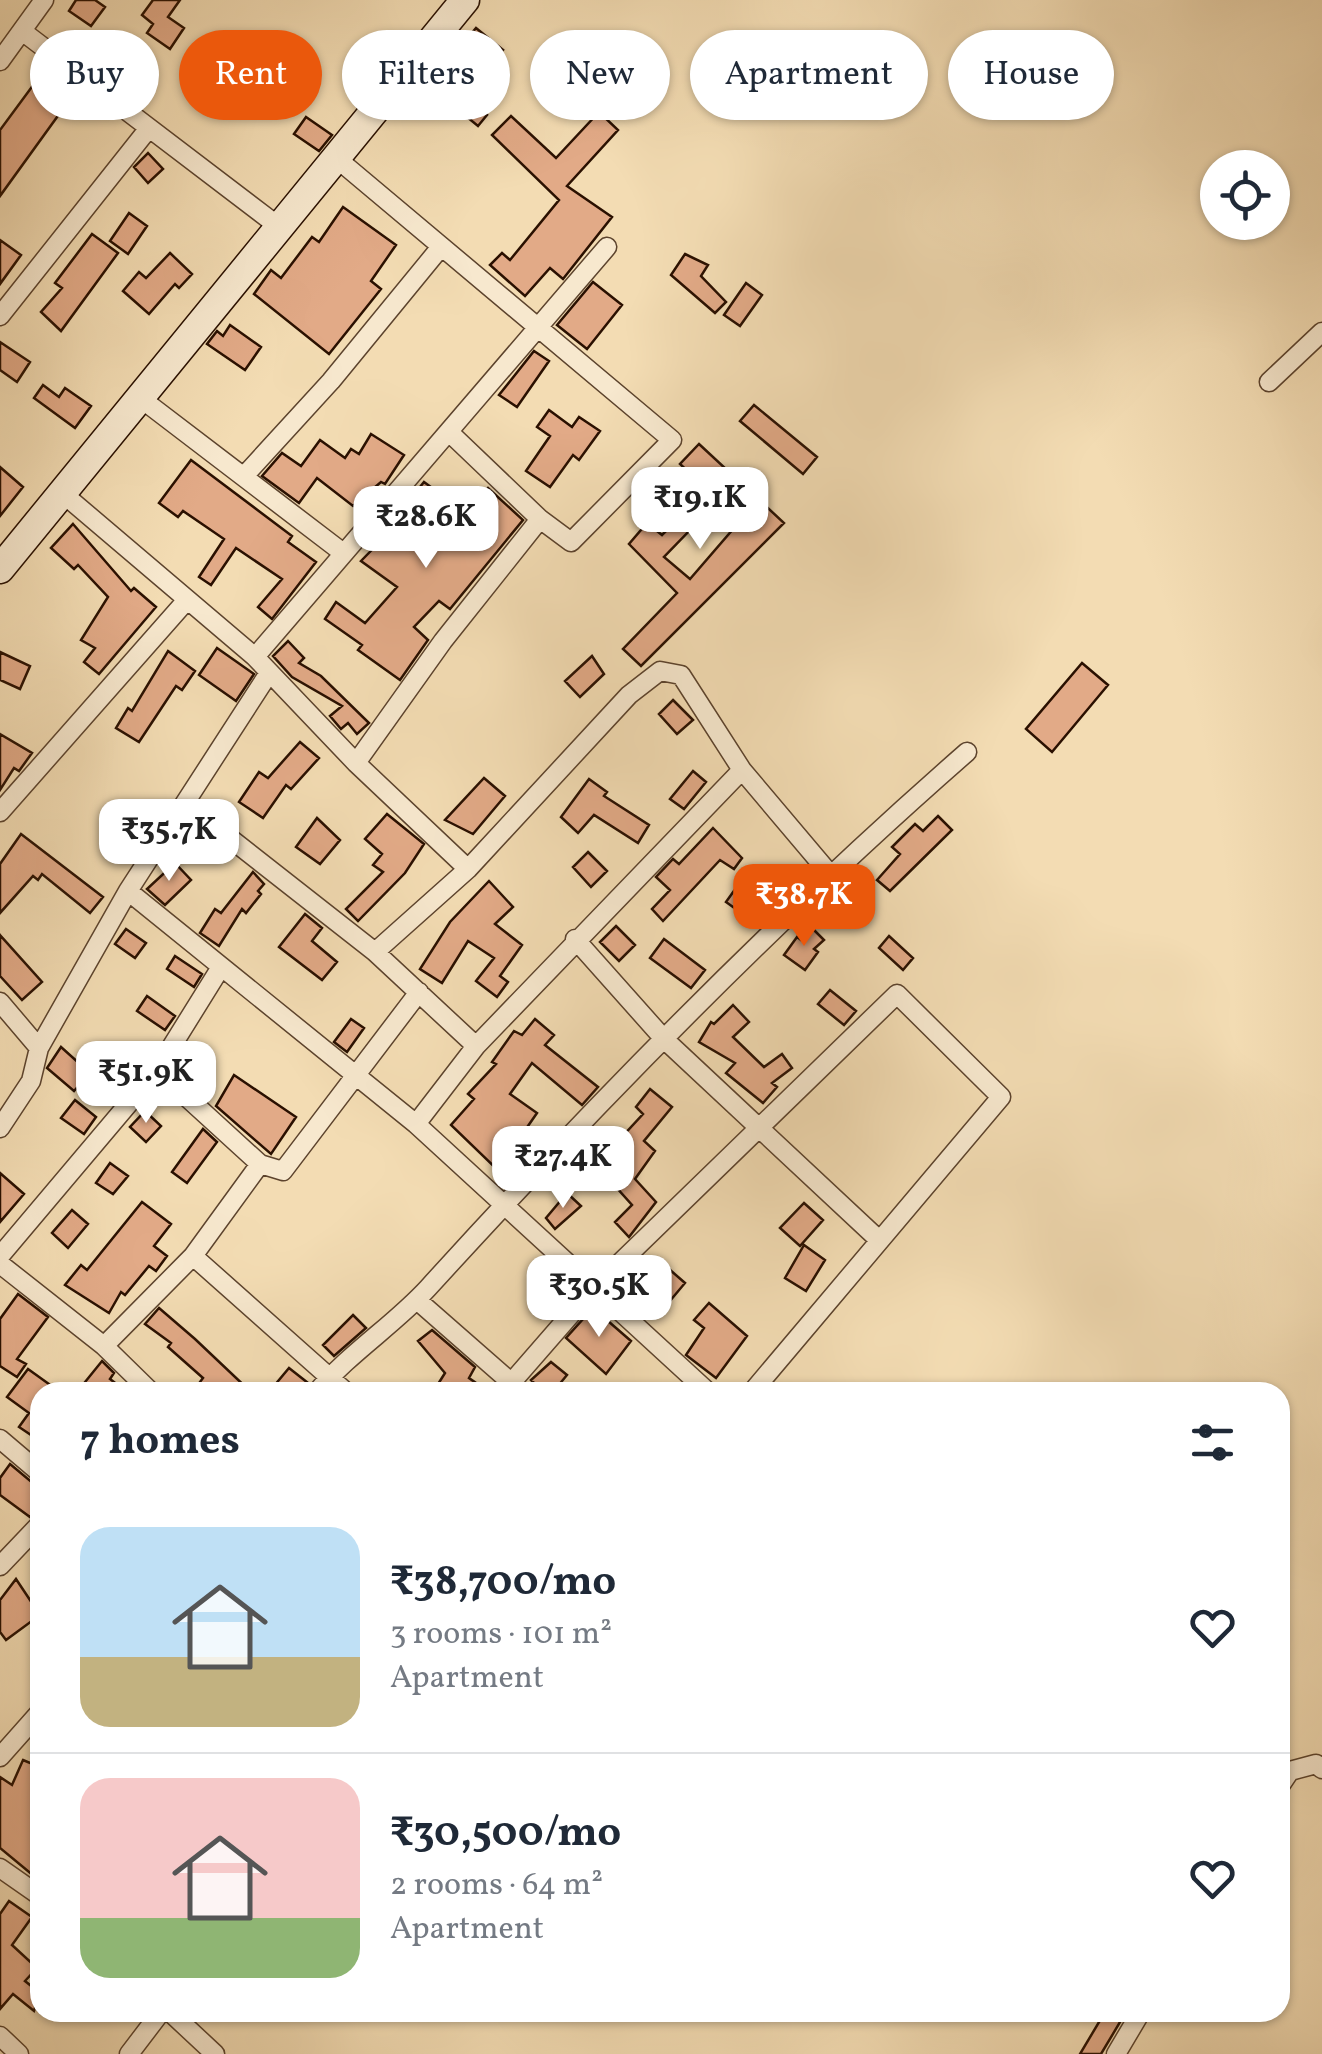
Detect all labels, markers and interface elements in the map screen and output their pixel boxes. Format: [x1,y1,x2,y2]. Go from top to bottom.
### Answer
chip: Buy [30,30,159,120]
chip: Rent [179,30,322,120]
chip: Filters [342,30,510,120]
chip: New [530,30,670,120]
chip: Apartment [690,30,928,120]
chip: House [948,30,1114,120]
map controls [1200,150,1290,240]
button: locate [1200,150,1290,240]
pin: ₹19.1K [619,467,781,552]
text: ₹19.1K [653,477,747,521]
pin: ₹28.6K [345,486,507,571]
text: ₹28.6K [375,496,477,540]
pin: ₹35.7K [88,799,250,884]
text: ₹35.7K [121,809,217,853]
pin: ₹38.7K [723,864,885,949]
text: ₹38.7K [755,874,853,918]
pin: ₹51.9K [65,1041,227,1126]
text: ₹51.9K [98,1051,194,1095]
pin: ₹27.4K [482,1126,644,1211]
text: ₹27.4K [514,1136,612,1180]
pin: ₹30.5K [518,1255,680,1340]
text: ₹30.5K [549,1265,649,1309]
text: 7 homes [80,1413,240,1472]
icon: filters [1185,1415,1240,1470]
text: ₹38,700/mo [390,1554,616,1613]
icon: home [160,1567,280,1687]
icon: heart [1185,1600,1240,1655]
text: 3 rooms · 101 m² [390,1613,612,1657]
text: Apartment [390,1657,544,1701]
text: ₹30,500/mo [390,1805,621,1864]
icon: home [160,1818,280,1938]
icon: heart [1185,1851,1240,1906]
text: 2 rooms · 64 m² [390,1864,603,1908]
text: Apartment [390,1908,544,1952]

